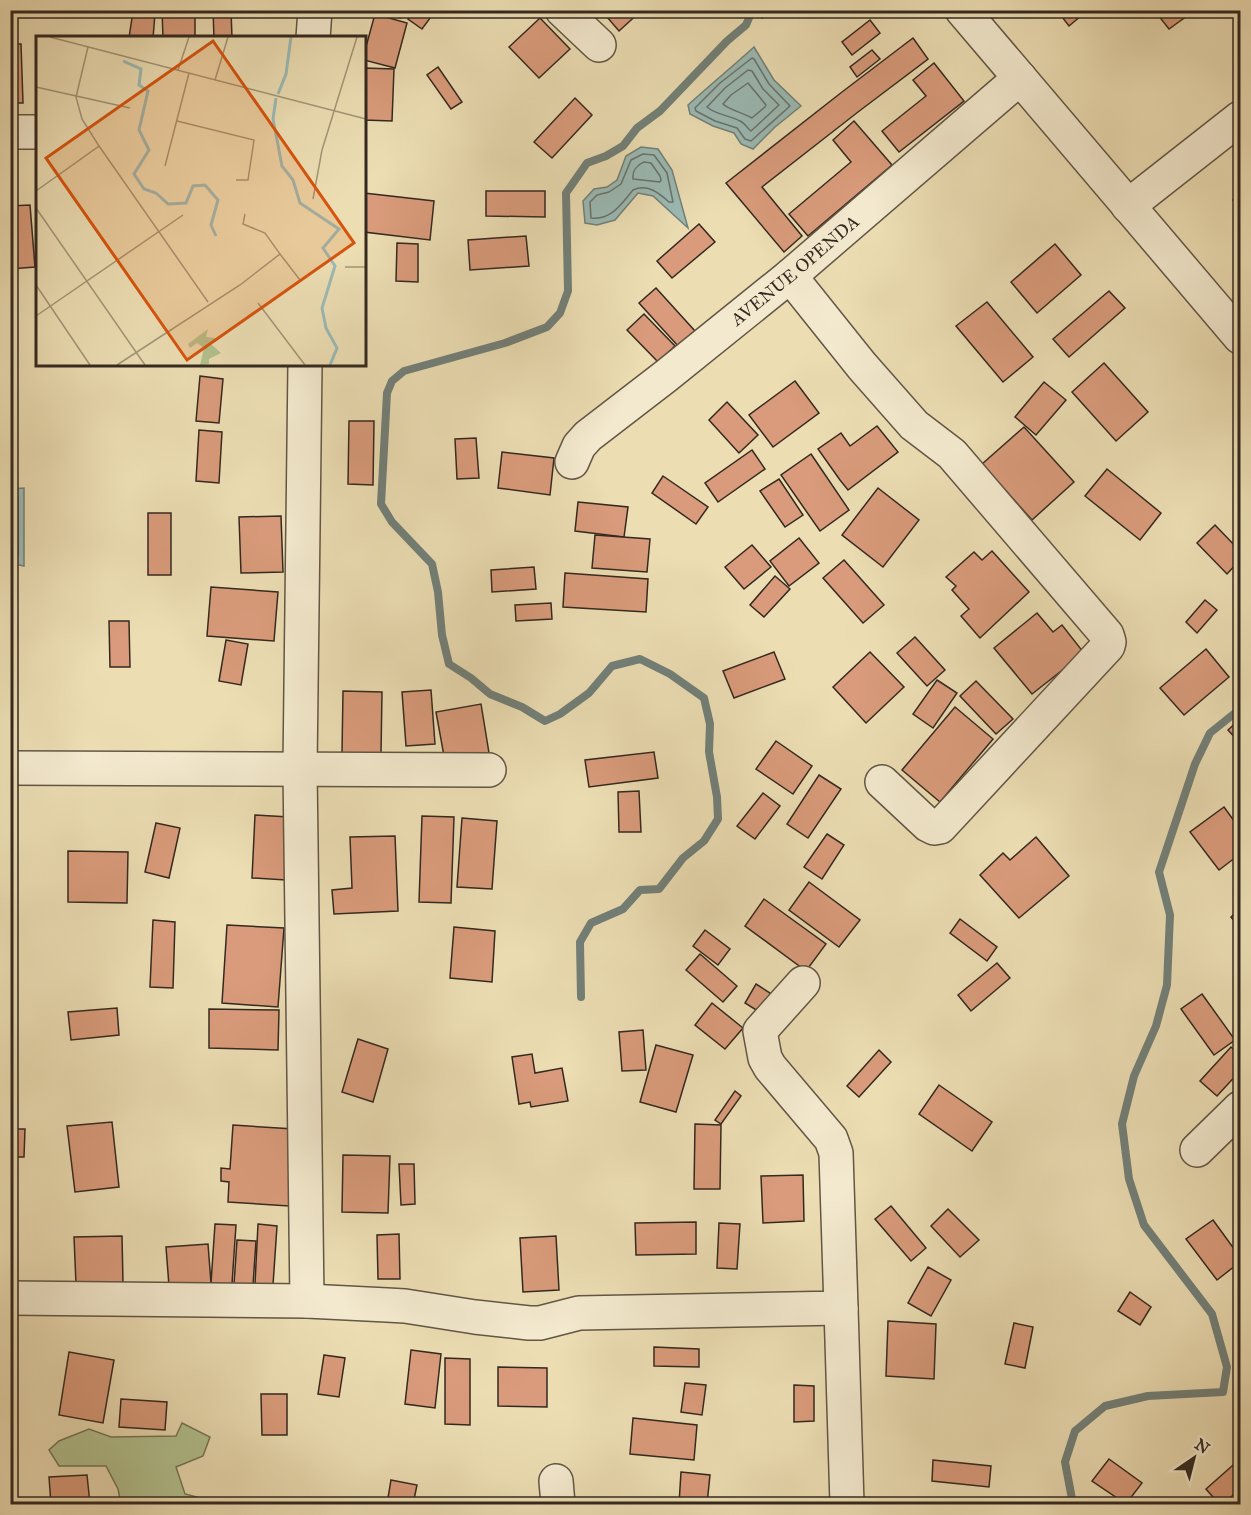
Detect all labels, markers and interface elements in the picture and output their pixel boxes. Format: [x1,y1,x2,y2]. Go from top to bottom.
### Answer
inset map [36,36,366,366]
street label: AVENUE OPENDA [726,210,864,331]
north arrow [1164,1428,1224,1488]
text: N [1191,1434,1214,1458]

